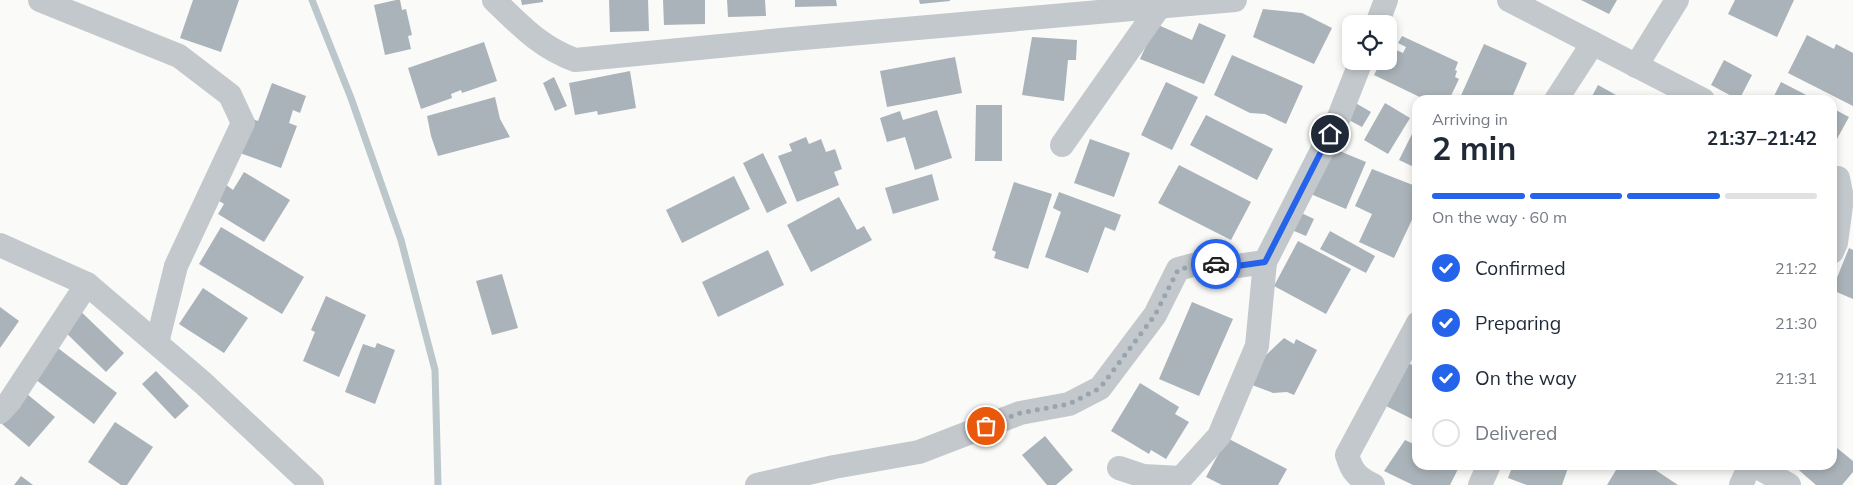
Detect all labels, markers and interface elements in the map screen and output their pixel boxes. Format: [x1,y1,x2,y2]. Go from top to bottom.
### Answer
map controls [1342,15,1397,70]
button: locate [1342,15,1397,70]
text: Arriving in [1432,109,1508,129]
pin [1309,113,1351,155]
icon: home [1316,120,1344,148]
text: 21:37–21:42 [1707,126,1817,150]
text: 2 min [1432,128,1516,168]
text: On the way · 60 m [1432,207,1567,227]
courier [1191,239,1241,289]
icon: car [1202,250,1230,278]
icon: check [1432,254,1460,282]
text: Confirmed [1475,256,1566,280]
text: 21:22 [1775,258,1817,278]
icon: check [1432,309,1460,337]
text: Preparing [1475,311,1561,335]
text: 21:30 [1775,313,1817,333]
icon: check [1432,364,1460,392]
text: On the way [1475,366,1577,390]
text: 21:31 [1775,368,1817,388]
pin [965,405,1007,447]
icon: bag [972,412,1000,440]
text: Delivered [1475,421,1557,445]

